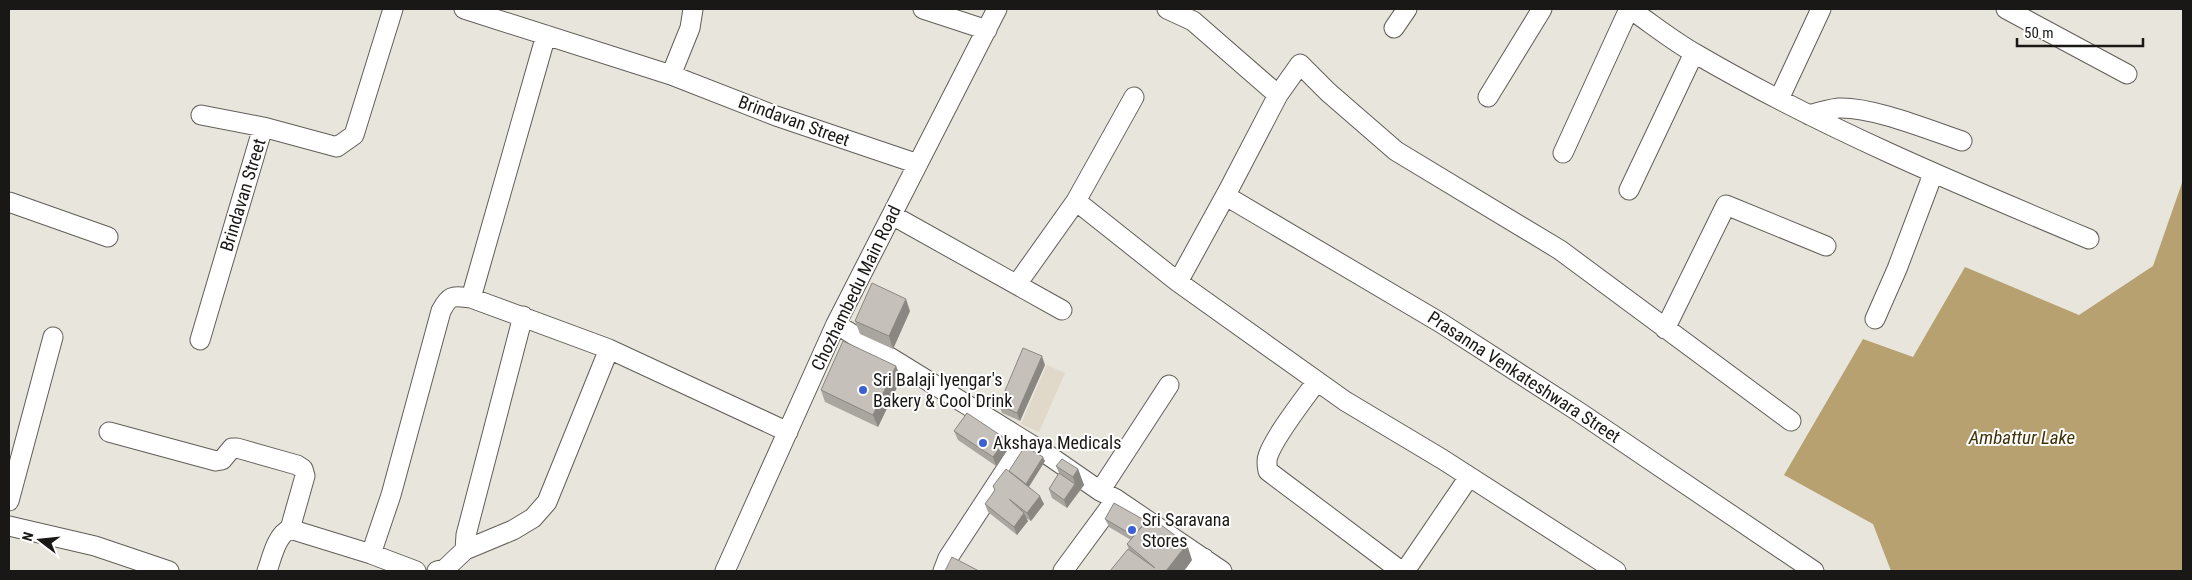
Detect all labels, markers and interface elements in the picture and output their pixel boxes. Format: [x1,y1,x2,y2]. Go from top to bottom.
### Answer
scale bar [2017,15,2143,47]
text: 50 m [2024,24,2054,42]
street label: Brindavan Street [736,91,853,150]
street label: Brindavan Street [215,136,270,254]
street label: Chozhambedu Main Road [806,202,905,374]
street label: Prasanna Venkateshwara Street [1424,306,1625,447]
place label: Sri Balaji Iyengar's Bakery & Cool Drink [873,369,1012,411]
marker: Sri Balaji Iyengar's Bakery & Cool Drink [857,384,869,396]
water label: Ambattur Lake [1968,426,2075,449]
place label: Akshaya Medicals [993,432,1121,453]
marker: Akshaya Medicals [977,437,989,449]
place label: Sri Saravana Stores [1142,509,1230,551]
north arrow [15,515,65,565]
marker: Sri Saravana Stores [1126,524,1138,536]
text: N [19,530,36,543]

